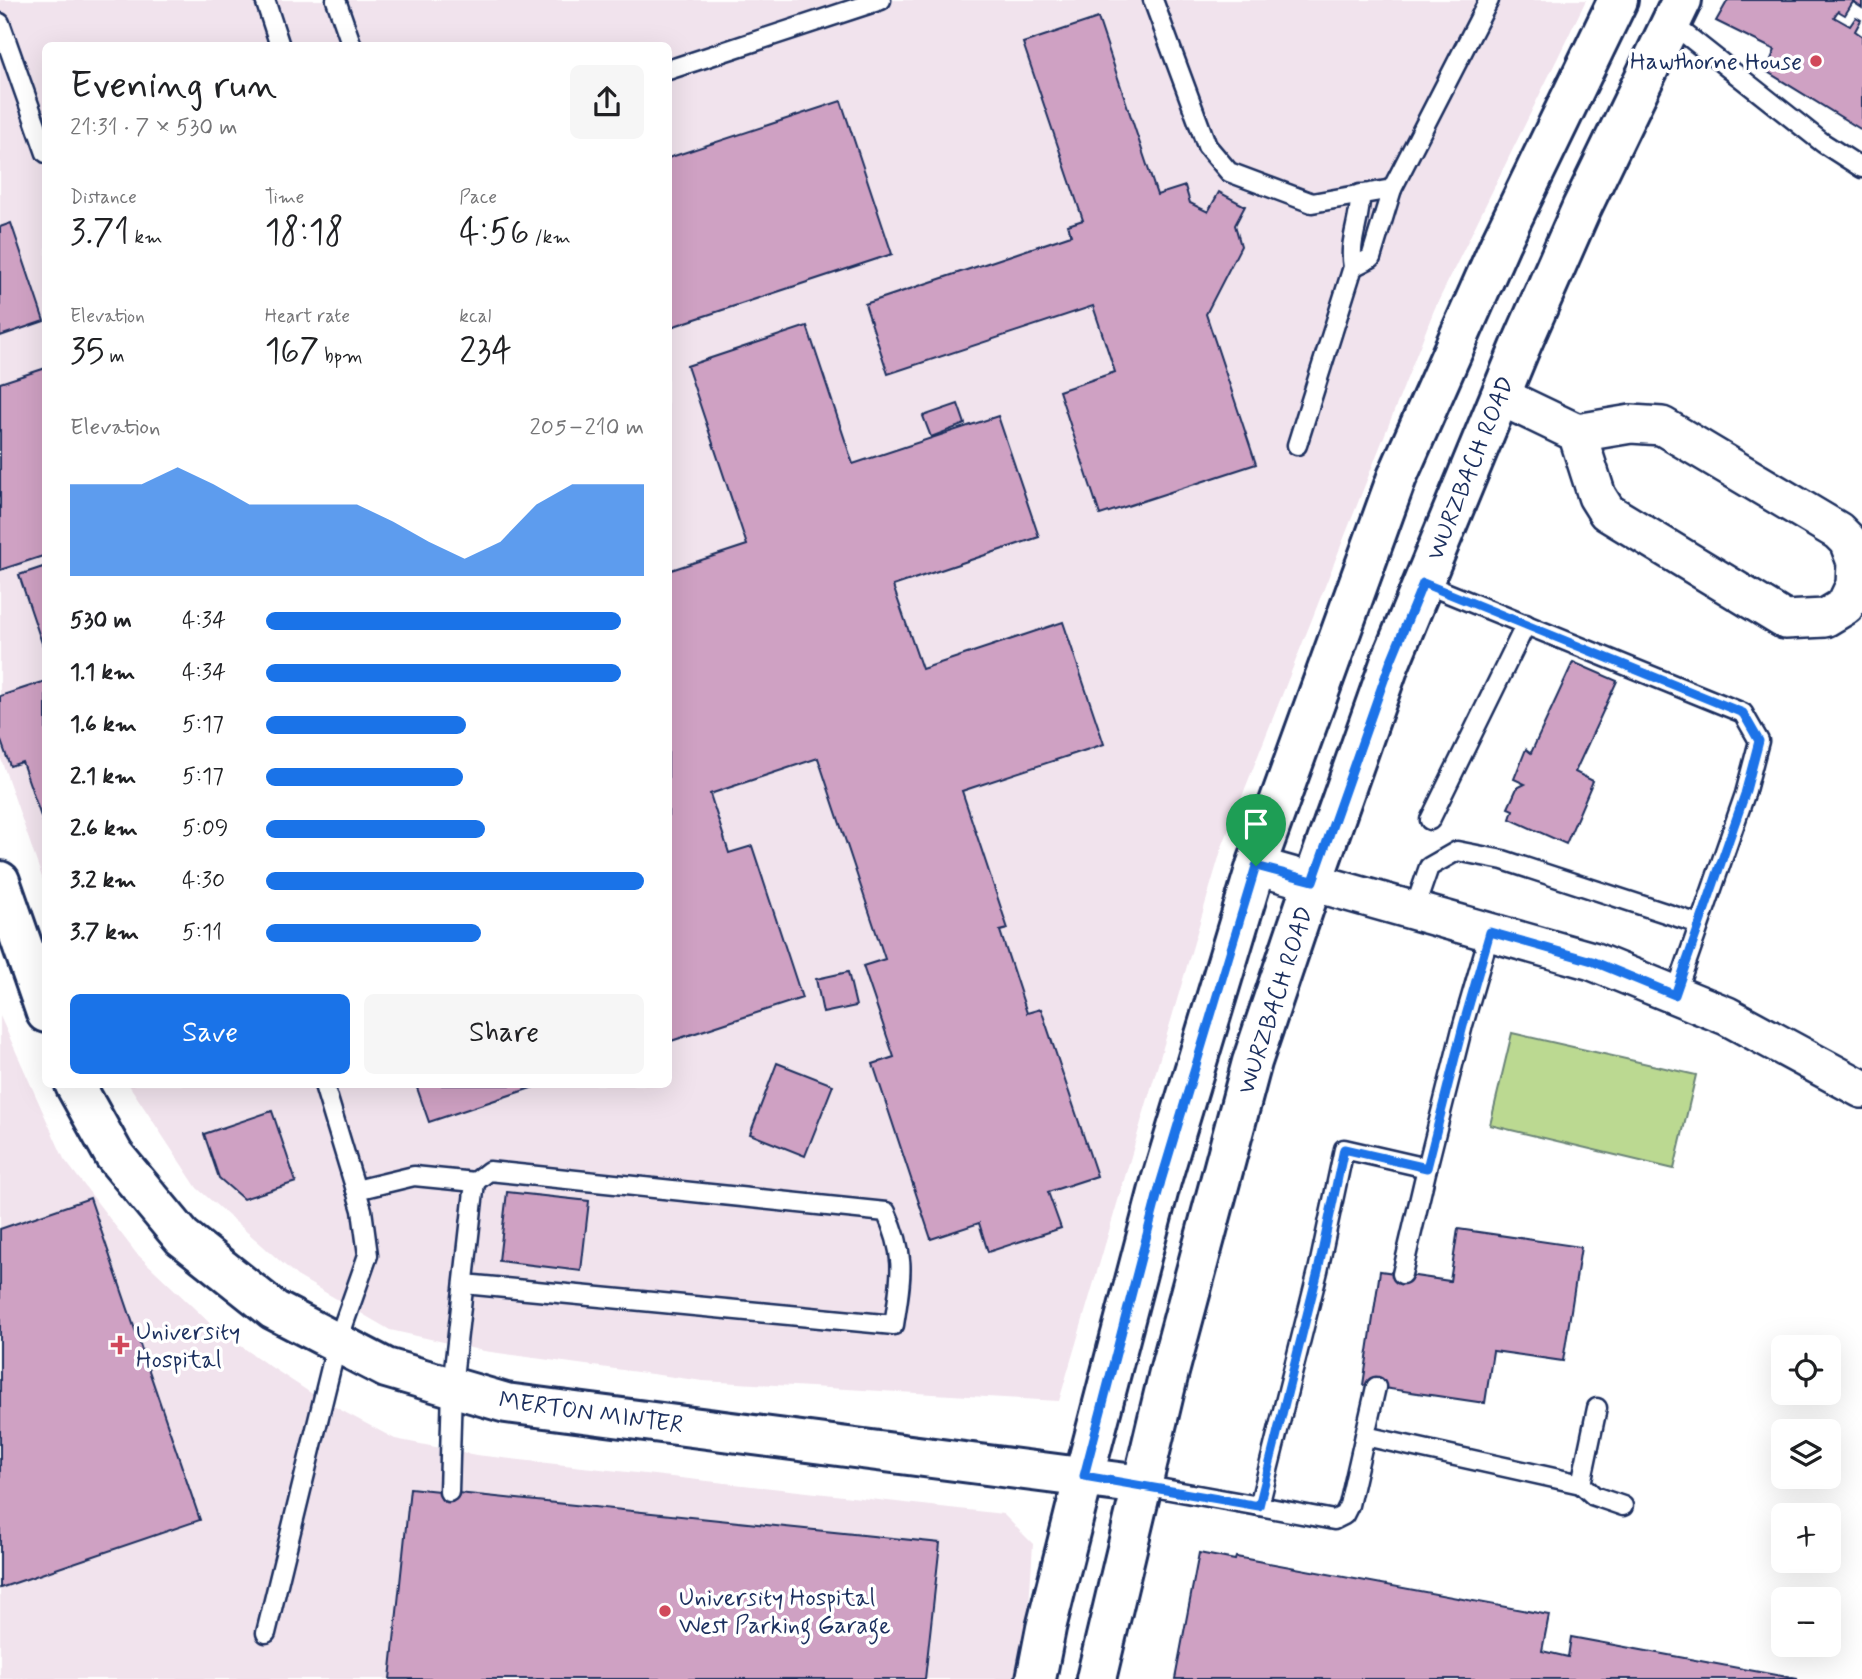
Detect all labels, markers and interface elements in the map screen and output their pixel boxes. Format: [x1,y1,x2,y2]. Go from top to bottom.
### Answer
place label: Hawthorne House [1630,47,1802,78]
marker: Hawthorne House [1808,53,1824,69]
text: Evening run [70,62,277,111]
button: share [570,65,644,139]
text: 21:31 · 7 × 530 m [70,113,238,143]
text: Distance [70,185,137,210]
text: Time [265,185,304,210]
text: Pace [459,185,497,210]
text: 3.71 [70,210,129,256]
text: 18:18 [265,210,344,256]
text: 4:56 [459,210,529,256]
text: km [129,225,162,250]
text: /km [529,225,571,250]
text: Elevation [70,304,145,329]
text: Heart rate [265,304,350,329]
text: kcal [459,304,491,329]
text: 35 [70,329,104,375]
text: 167 [265,329,319,375]
text: 234 [459,329,512,375]
text: m [104,344,125,369]
text: bpm [319,344,363,369]
street label: WURZBACH ROAD [1420,372,1522,565]
text: Elevation [70,413,161,443]
text: 205–210 m [530,413,644,443]
text: 530 m [70,606,132,636]
text: 4:34 [182,606,226,636]
text: 1.1 km [70,658,135,688]
text: 4:34 [182,658,226,688]
text: 1.6 km [70,710,137,740]
text: 5:17 [182,710,224,740]
text: 2.1 km [70,762,136,792]
text: 5:17 [182,762,224,792]
pin [1226,794,1286,866]
icon: arrive [1237,805,1275,843]
text: 2.6 km [70,814,138,844]
text: 5:09 [182,814,229,844]
text: 3.2 km [70,866,136,896]
text: 4:30 [182,866,225,896]
street label: WURZBACH ROAD [1231,903,1321,1098]
text: 3.7 km [70,918,139,948]
text: 5:11 [182,918,222,948]
button: Save [70,994,350,1074]
button: Share [364,994,644,1074]
place label: University Hospital [136,1317,240,1376]
marker: University Hospital [110,1335,130,1355]
map controls [1771,1335,1841,1657]
button: locate [1771,1335,1841,1405]
street label: MERTON MINTER [497,1385,685,1442]
button: layers [1771,1419,1841,1489]
button: + [1771,1503,1841,1573]
place label: University Hospital West Parking Garage [679,1583,891,1645]
button: − [1771,1587,1841,1657]
marker: University Hospital West Parking Garage [657,1603,673,1619]

